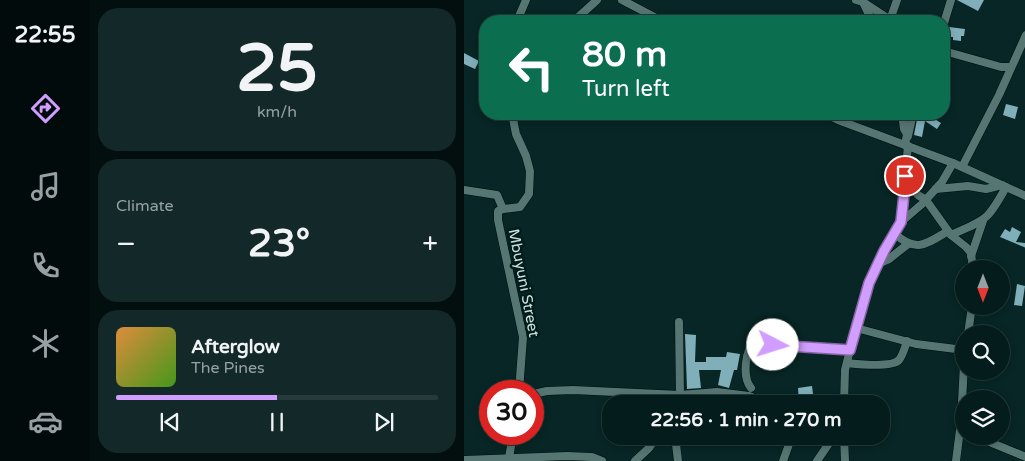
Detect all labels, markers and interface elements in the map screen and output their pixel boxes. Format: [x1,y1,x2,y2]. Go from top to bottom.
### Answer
text: 22:55 [15,22,75,48]
text: 25 [236,30,318,109]
text: 80 m [582,34,667,76]
icon: left [499,35,564,100]
text: Turn left [582,76,670,102]
icon: directions [28,91,63,126]
text: km/h [257,102,297,122]
pin [884,155,926,197]
icon: arrive [891,162,919,190]
icon: music [28,169,63,204]
text: Climate [116,196,174,216]
text: 23° [248,221,310,267]
text: − [116,227,136,261]
text: + [422,227,438,261]
street label: Mbuyuni Street [505,227,543,339]
icon: phone [28,248,63,283]
north arrow [955,260,1010,315]
map controls [955,260,1010,445]
position arrow [746,318,798,370]
button: search [955,325,1010,380]
icon: climate [28,326,63,361]
text: Afterglow [191,336,280,358]
text: The Pines [191,358,265,378]
speed limit sign: 30 [479,380,544,445]
button: layers [955,390,1010,445]
icon: car [28,404,63,439]
icon: previous [156,408,184,436]
icon: pause [263,408,291,436]
icon: next [370,408,398,436]
text: 22:56 · 1 min · 270 m [650,409,842,431]

